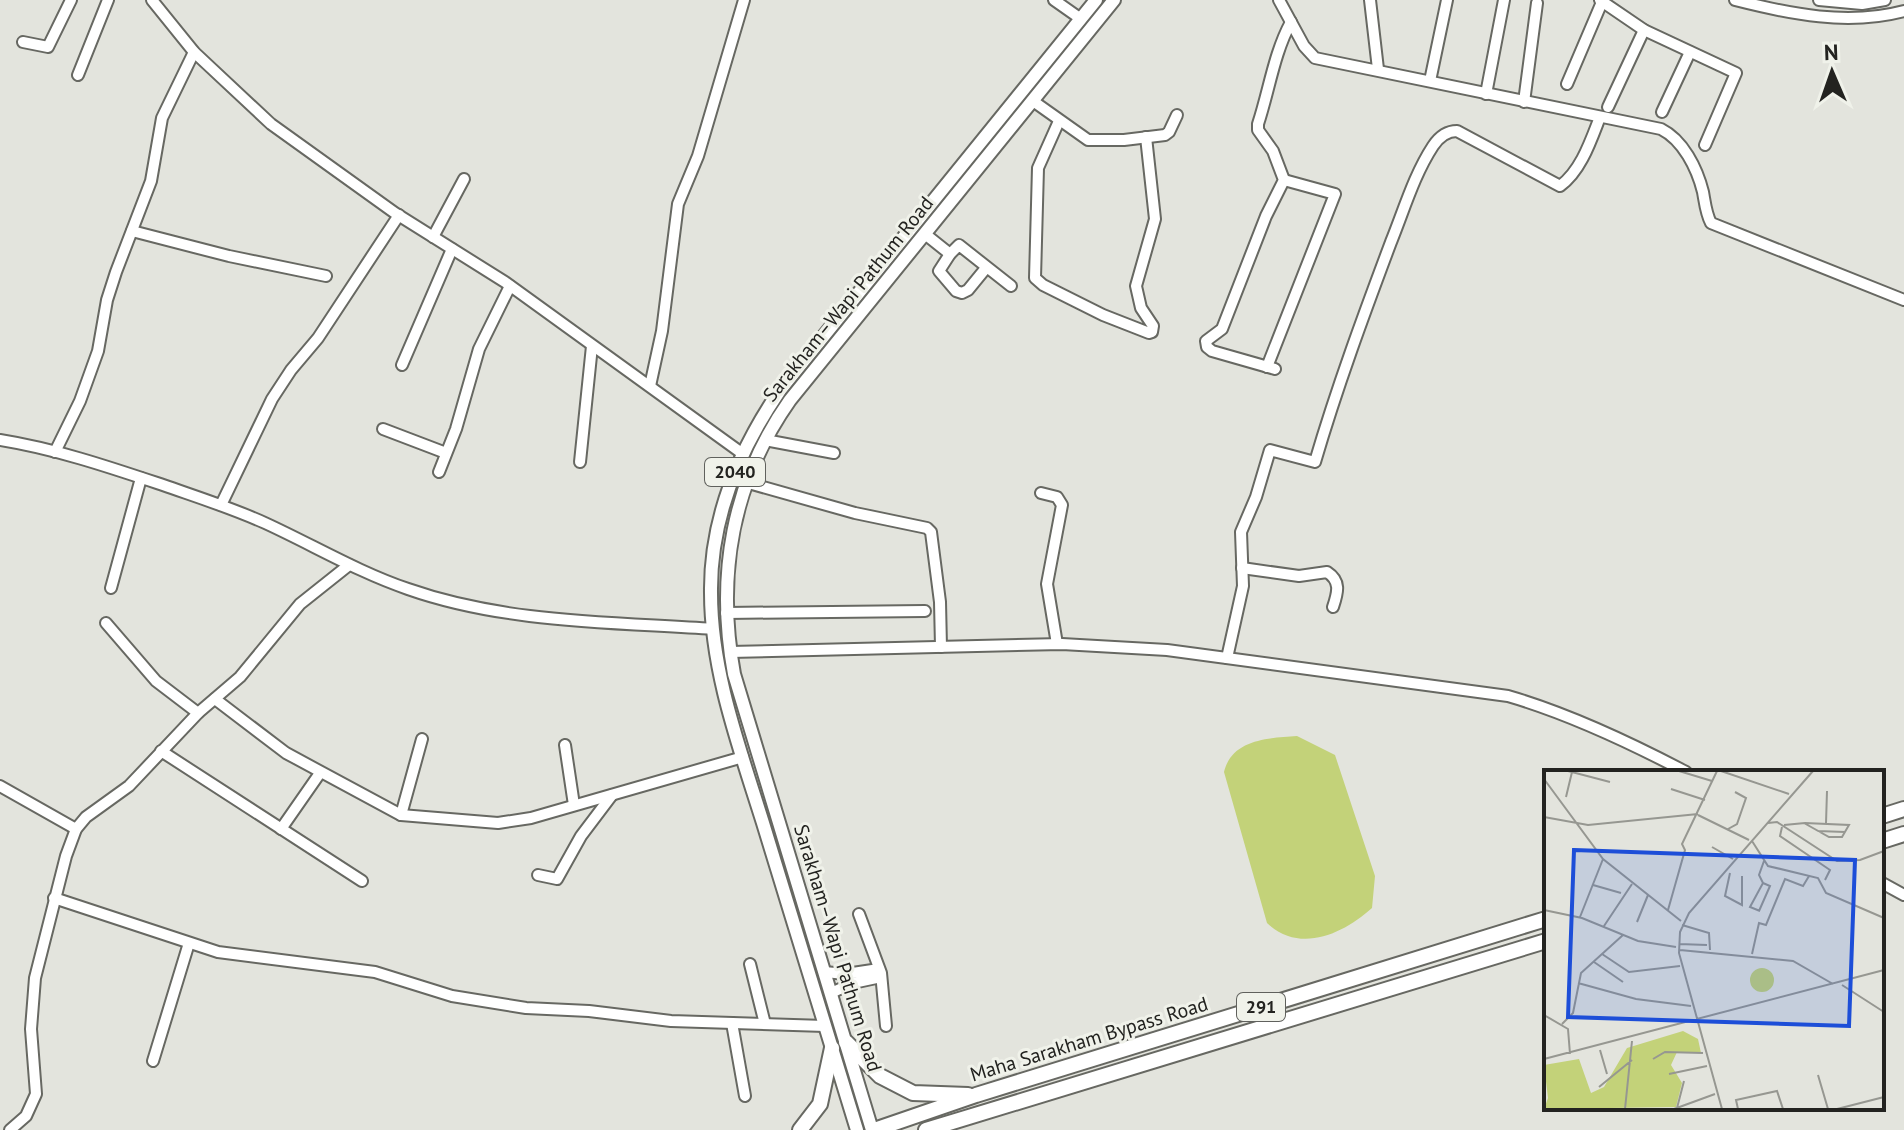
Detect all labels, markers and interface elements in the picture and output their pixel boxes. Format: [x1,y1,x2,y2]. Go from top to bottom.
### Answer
north arrow [1792,32,1872,112]
text: N [1824,38,1839,66]
street label: Sarakham–Wapi Pathum Road [757,191,939,407]
road number: 2040 [705,458,765,486]
inset map [1544,770,1884,1110]
street label: Sarakham–Wapi Pathum Road [788,821,888,1075]
street label: Maha Sarakham Bypass Road [967,990,1211,1088]
road number: 291 [1237,993,1285,1021]

